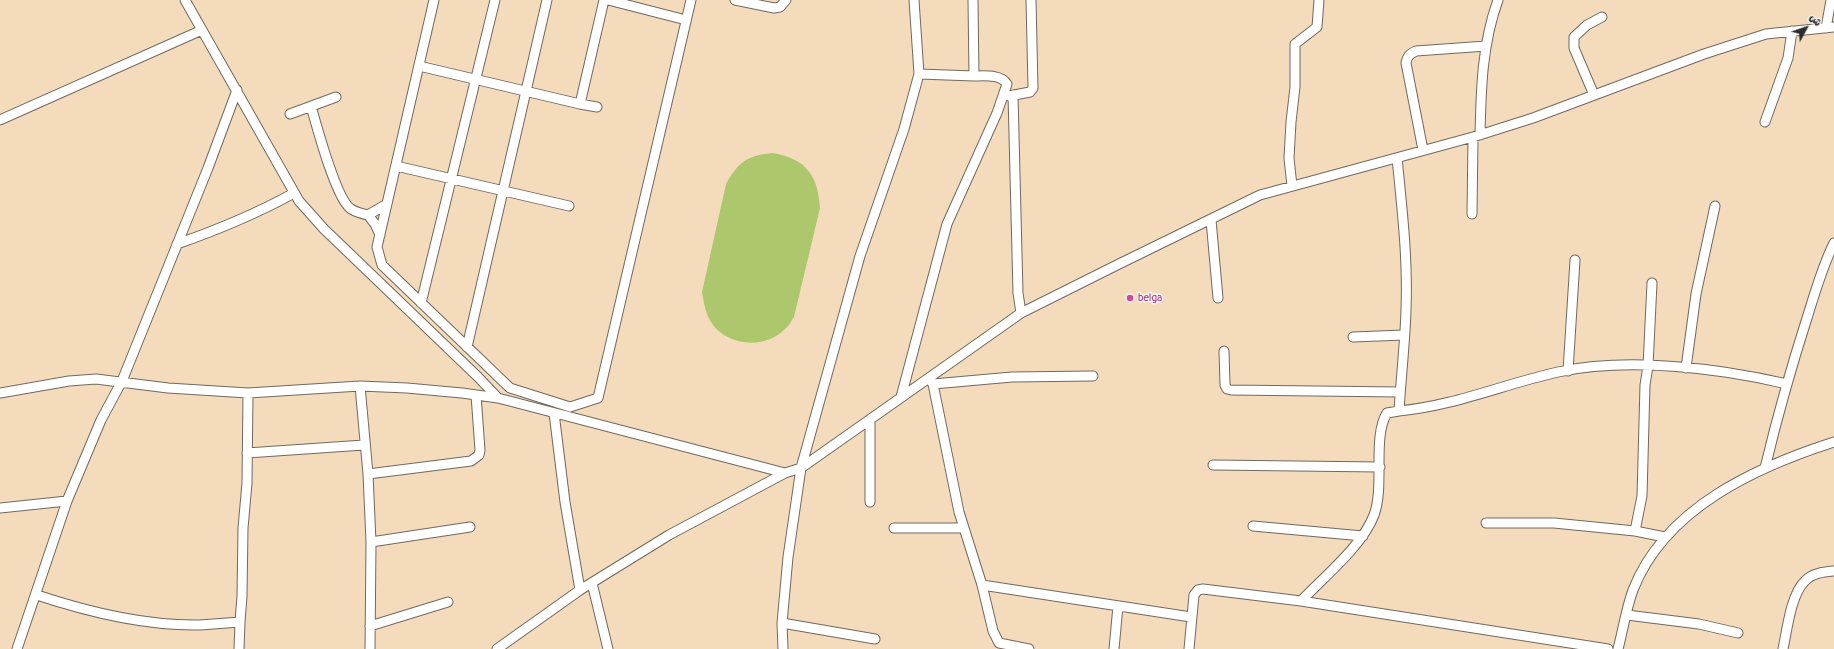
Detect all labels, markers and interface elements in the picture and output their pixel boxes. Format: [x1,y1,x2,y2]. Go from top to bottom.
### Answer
north arrow [1786,8,1826,48]
text: ش [1807,11,1824,29]
place label: belga [1138,291,1162,305]
marker: belga [1125,293,1135,303]

